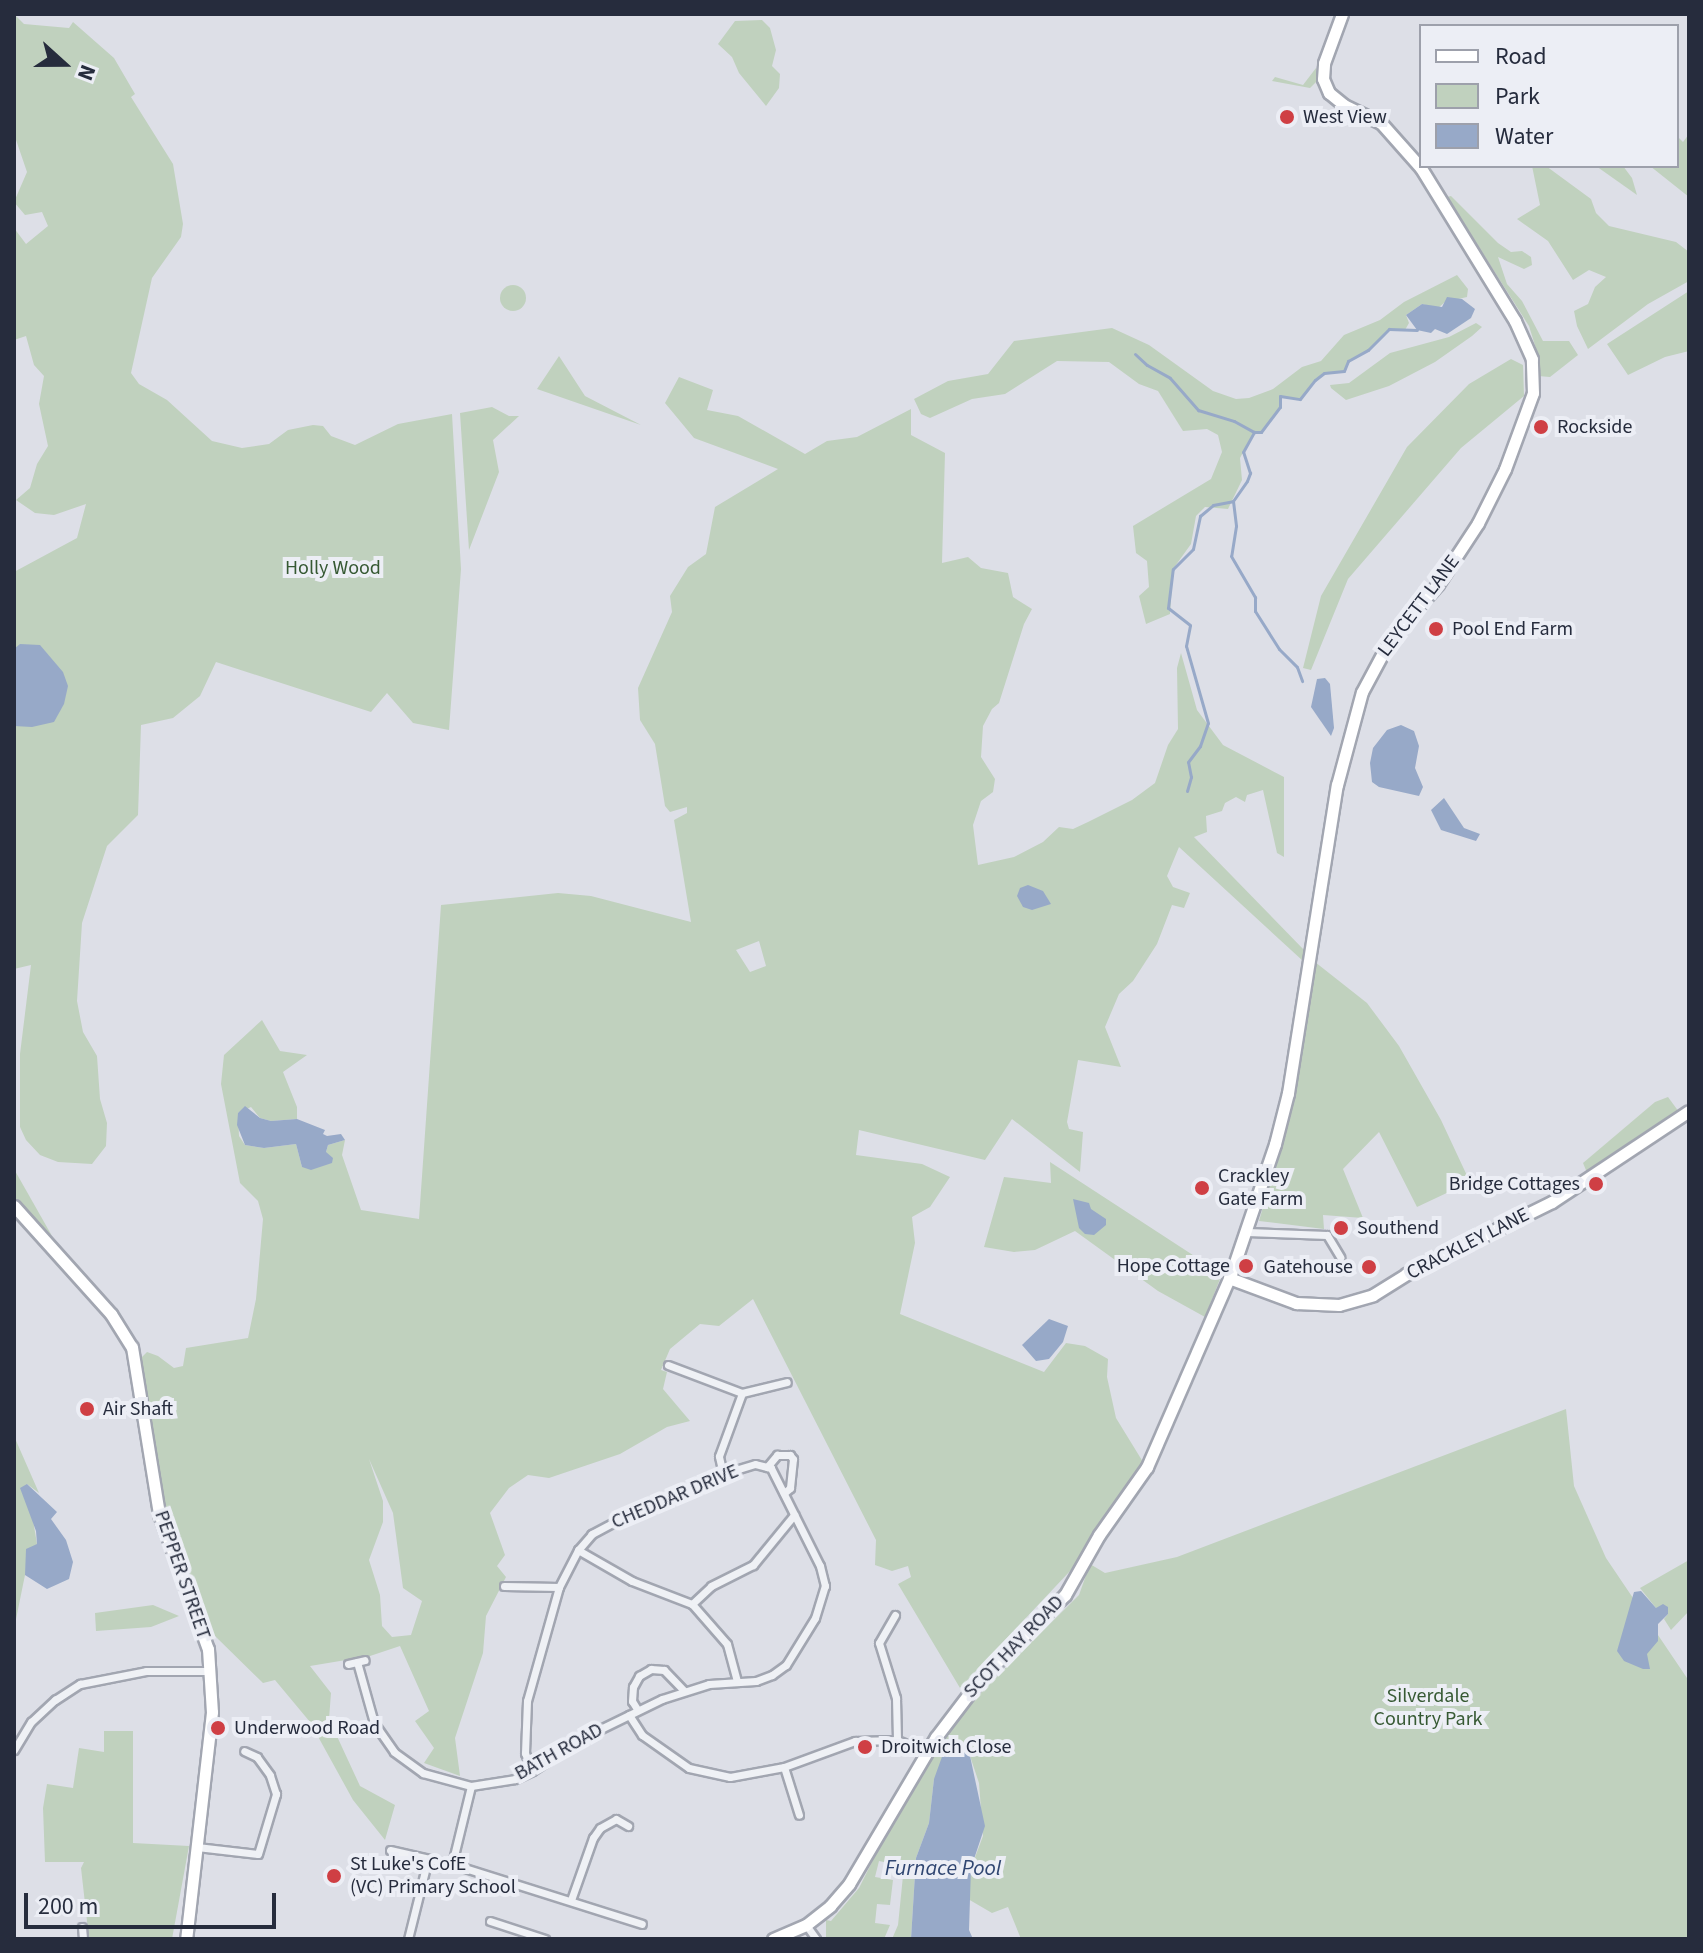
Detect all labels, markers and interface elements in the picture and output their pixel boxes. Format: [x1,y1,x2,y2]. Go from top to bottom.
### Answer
north arrow [24,24,104,104]
legend [1419,24,1679,168]
text: Road [1495,39,1547,74]
text: N [69,60,104,85]
text: Park [1495,79,1540,114]
place label: West View [1303,105,1387,129]
marker: West View [1278,108,1296,126]
text: Water [1495,119,1553,154]
place label: Rockside [1557,415,1632,439]
marker: Rockside [1532,418,1550,436]
street label: LEYCETT LANE [1373,550,1465,662]
park label: Holly Wood [285,556,381,580]
place label: Pool End Farm [1452,617,1573,641]
marker: Pool End Farm [1427,620,1445,638]
place label: Crackley Gate Farm [1218,1164,1303,1211]
place label: Bridge Cottages [1449,1172,1580,1196]
marker: Bridge Cottages [1587,1175,1605,1193]
marker: Crackley Gate Farm [1193,1179,1211,1197]
street label: CRACKLEY LANE [1403,1203,1533,1285]
place label: Southend [1357,1216,1439,1240]
marker: Southend [1332,1219,1350,1237]
place label: Hope Cottage [1117,1254,1230,1278]
place label: Gatehouse [1264,1255,1353,1279]
marker: Hope Cottage [1237,1257,1255,1275]
marker: Gatehouse [1360,1258,1378,1276]
place label: Air Shaft [103,1397,173,1421]
marker: Air Shaft [78,1400,96,1418]
street label: CHEDDAR DRIVE [608,1459,742,1535]
street label: PEPPER STREET [149,1507,215,1643]
street label: SCOT HAY ROAD [959,1591,1069,1703]
park label: Silverdale Country Park [1373,1684,1483,1731]
place label: Underwood Road [234,1716,380,1740]
street label: BATH ROAD [511,1718,607,1786]
marker: Underwood Road [209,1719,227,1737]
place label: Droitwich Close [881,1735,1011,1759]
marker: Droitwich Close [856,1738,874,1756]
place label: St Luke's CofE (VC) Primary School [350,1852,516,1899]
water label: Furnace Pool [885,1856,1001,1882]
marker: St Luke's CofE (VC) Primary School [325,1867,343,1885]
scale bar [28,1877,280,1927]
text: 200 m [38,1889,98,1924]

